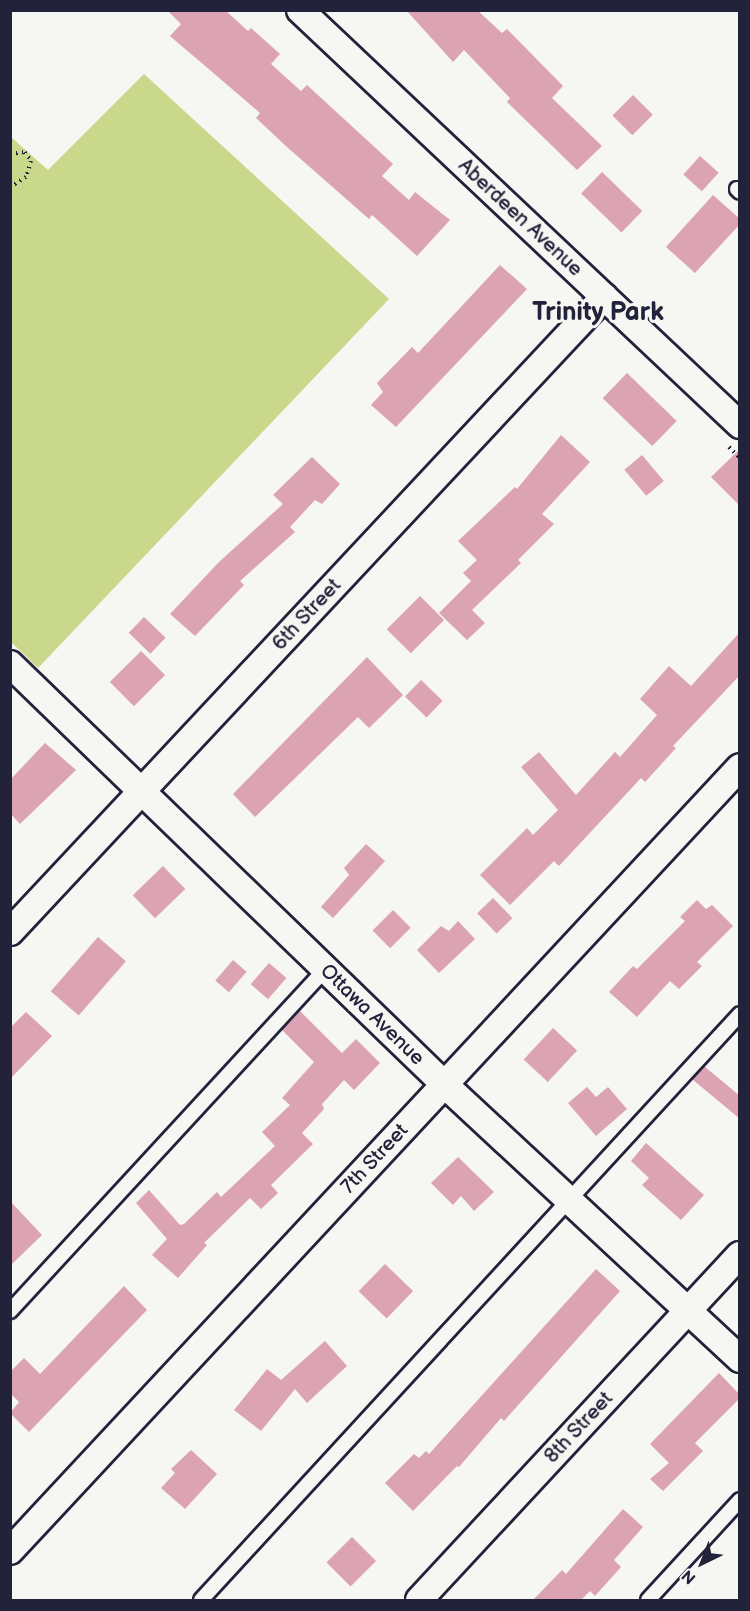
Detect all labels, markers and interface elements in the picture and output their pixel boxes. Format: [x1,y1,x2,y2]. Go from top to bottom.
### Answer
street label: Aberdeen Avenue [453,154,587,282]
district label: Trinity Park [532,297,664,329]
street label: 6th Street [268,574,346,656]
street label: Ottawa Avenue [315,959,429,1071]
street label: 7th Street [336,1119,414,1199]
street label: 8th Street [540,1387,618,1469]
north arrow [672,1533,732,1593]
text: N [679,1565,700,1588]

